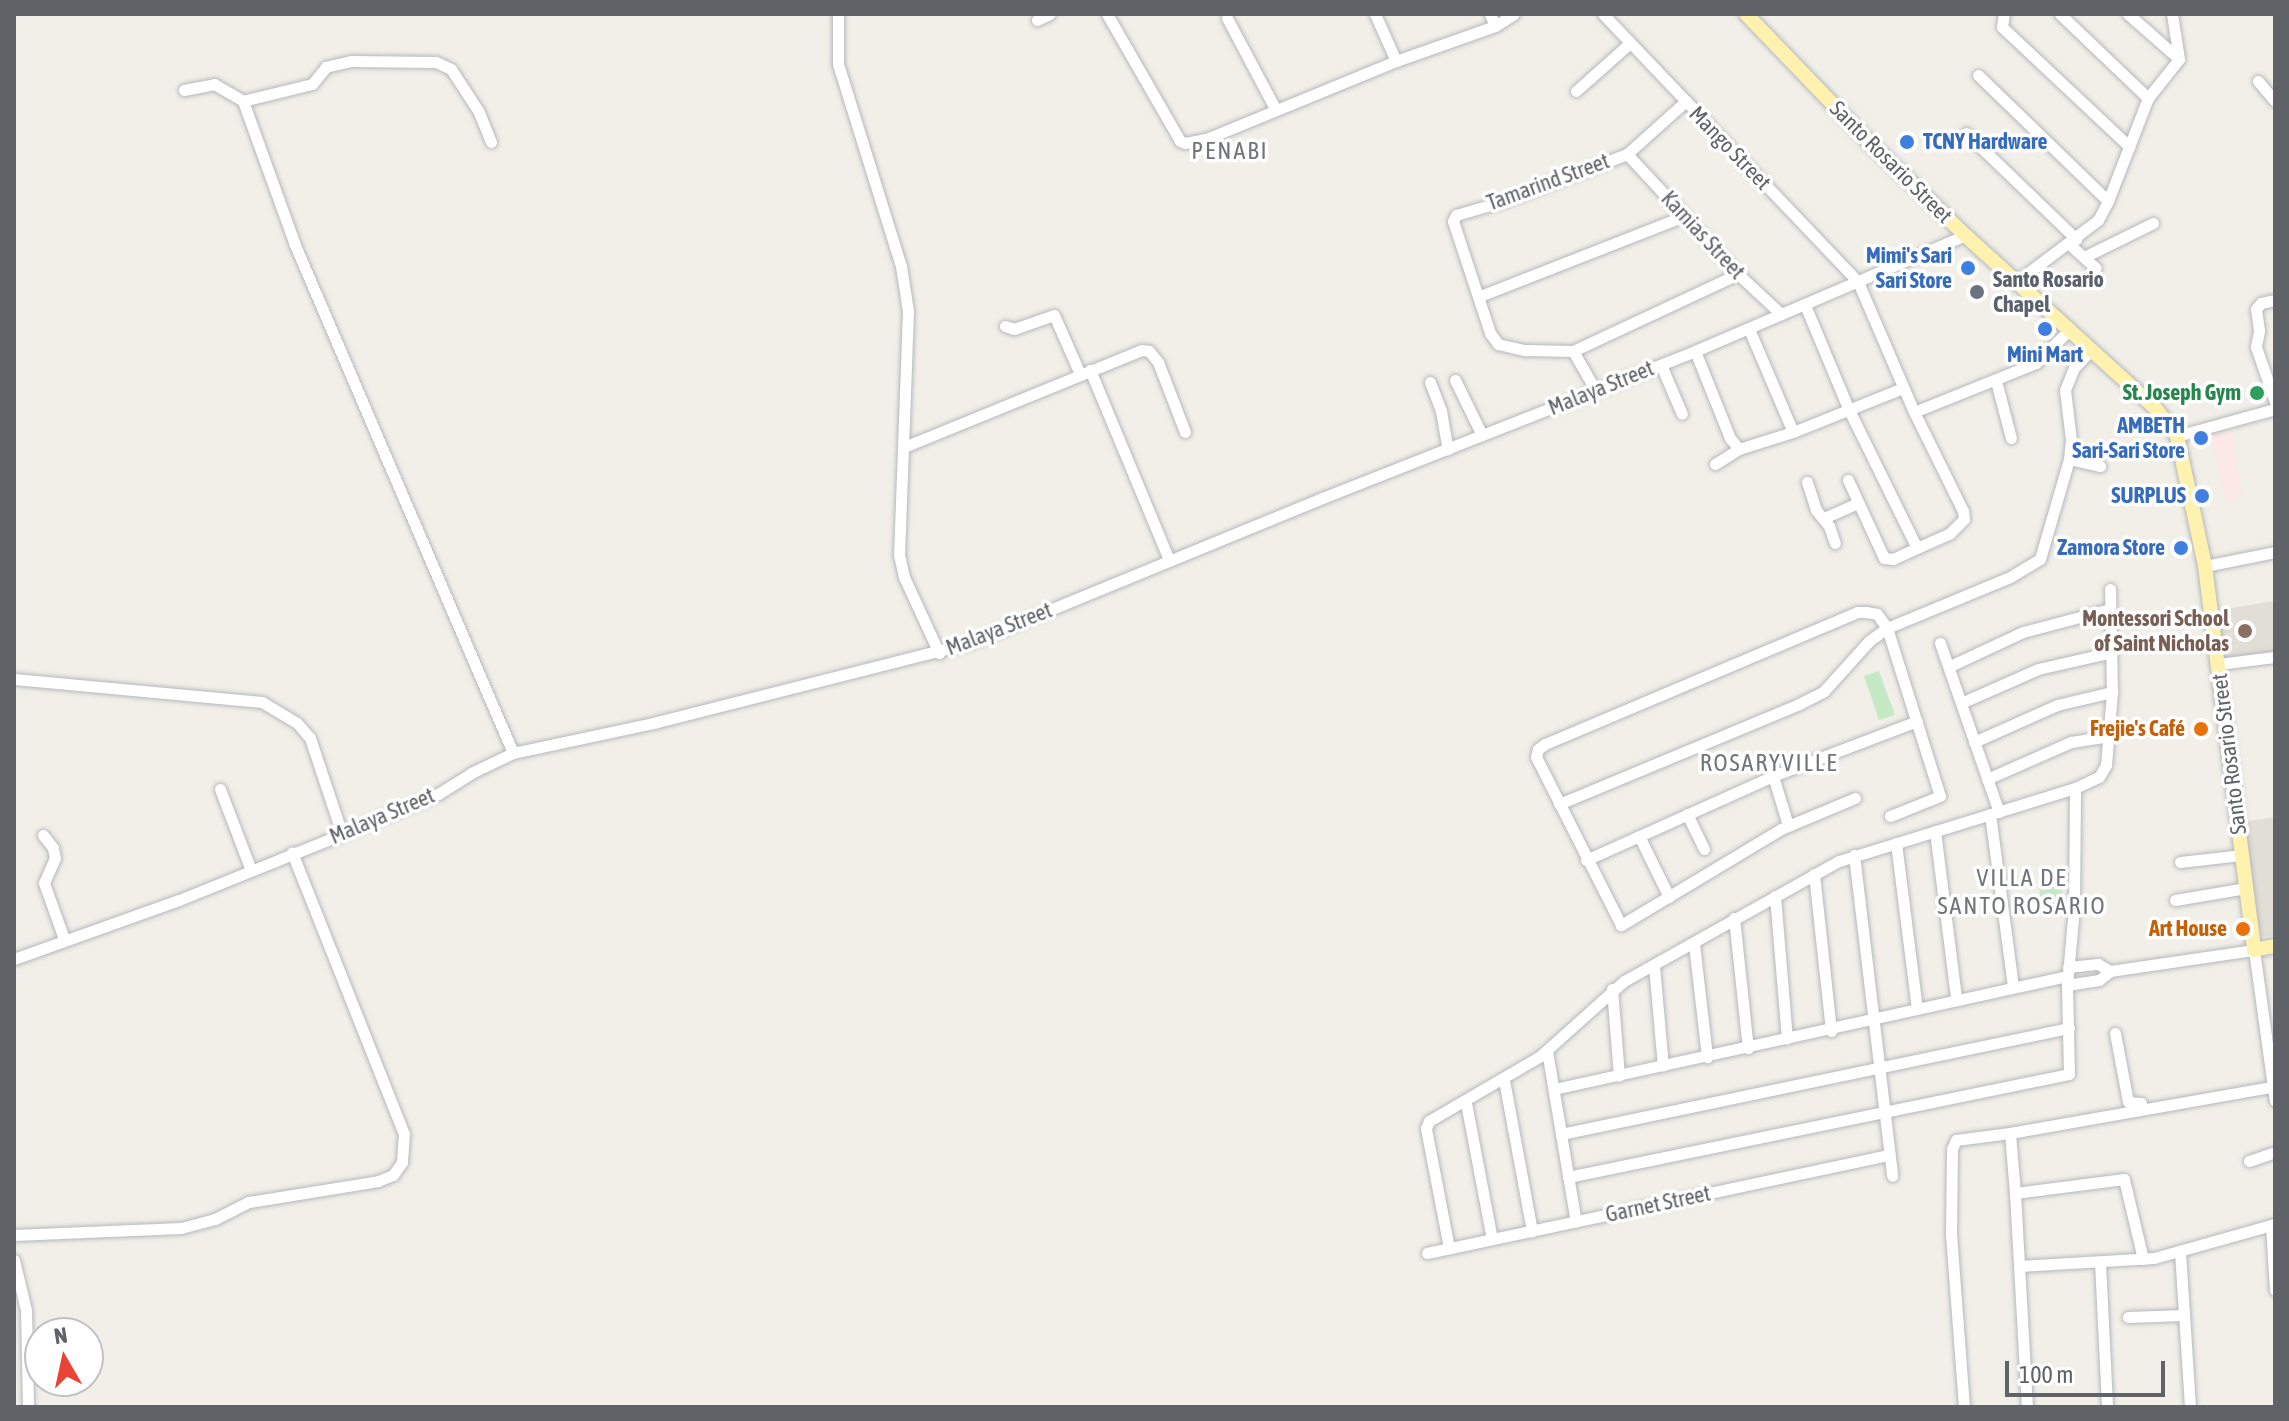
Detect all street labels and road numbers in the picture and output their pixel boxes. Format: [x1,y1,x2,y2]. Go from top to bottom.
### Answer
street label: Santo Rosario Street [1824,95,1958,229]
street label: Mango Street [1684,101,1776,195]
street label: Tamarind Street [1483,148,1613,216]
street label: Kamias Street [1656,185,1750,285]
street label: Malaya Street [1544,355,1658,421]
street label: Malaya Street [942,597,1056,661]
street label: Santo Rosario Street [2206,672,2252,836]
street label: Malaya Street [326,782,438,850]
street label: Garnet Street [1603,1180,1713,1228]

